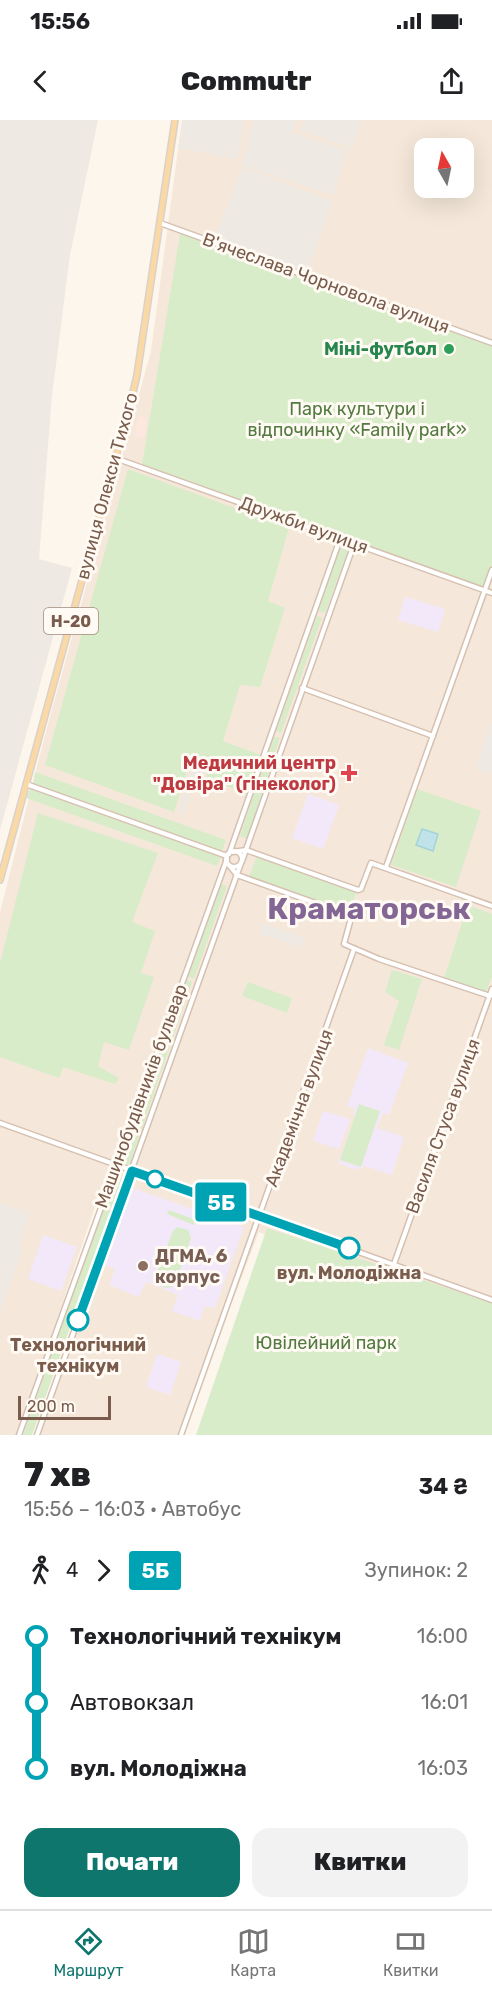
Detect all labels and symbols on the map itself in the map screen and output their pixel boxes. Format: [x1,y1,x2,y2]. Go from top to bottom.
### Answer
north arrow [414,138,474,198]
street label: В'ячеслава Чорновола вулиця [199,228,453,338]
place label: Міні-футбол [324,338,437,360]
marker: Міні-футбол [442,342,456,356]
street label: вулиця Олекси Тихого [71,390,143,582]
park label: Парк культури і відпочинку «Family park» [247,398,467,441]
street label: Дружби вулиця [237,492,371,558]
road number: Н-20 [44,608,98,634]
place label: Медичний центр "Довіра" (гінеколог) [153,752,336,795]
marker: Медичний центр "Довіра" (гінеколог) [340,764,358,782]
district label: Краматорськ [267,891,471,927]
street label: Машинобудівників бульвар [90,981,192,1211]
street label: Академічна вулиця [260,1026,338,1190]
street label: Василя Стуса вулиця [401,1036,485,1216]
unlabelled marker [146,1170,164,1188]
line badge: 5Б [194,1182,248,1222]
marker: вул. Молодіжна [338,1237,360,1259]
place label: ДГМА, 6 корпус [155,1245,228,1288]
marker: ДГМА, 6 корпус [136,1259,150,1273]
place label: вул. Молодіжна [277,1262,421,1284]
marker: Технологічний технікум [67,1309,89,1331]
park label: Ювілейний парк [255,1332,397,1354]
place label: Технологічний технікум [10,1334,146,1377]
scale bar [18,1393,111,1420]

